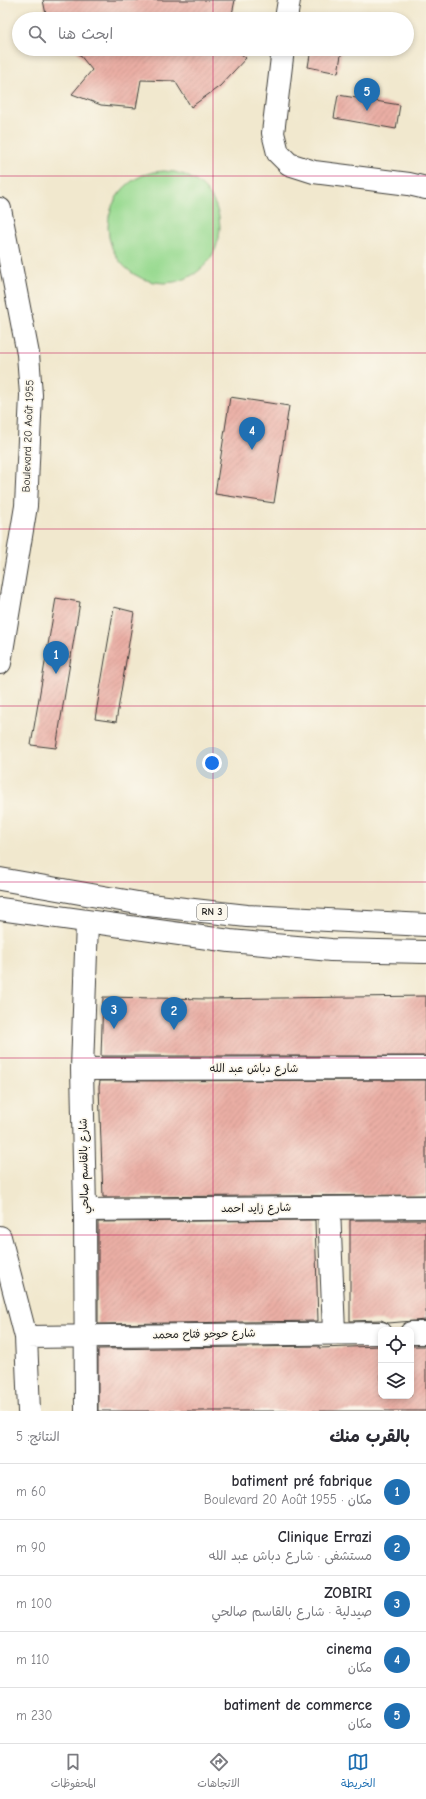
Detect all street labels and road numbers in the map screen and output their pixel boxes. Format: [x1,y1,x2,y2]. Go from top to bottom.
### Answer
street label: Boulevard 20 Août 1955 [20,379,36,493]
road number: RN 3 [197,904,227,920]
street label: شارع دباش عبد الله [210,1062,298,1077]
street label: شارع بالقاسم صالحي [77,1118,95,1214]
street label: شارع زايد احمد [221,1201,291,1217]
street label: شارع حوحو فتاح محمد [152,1327,256,1343]

